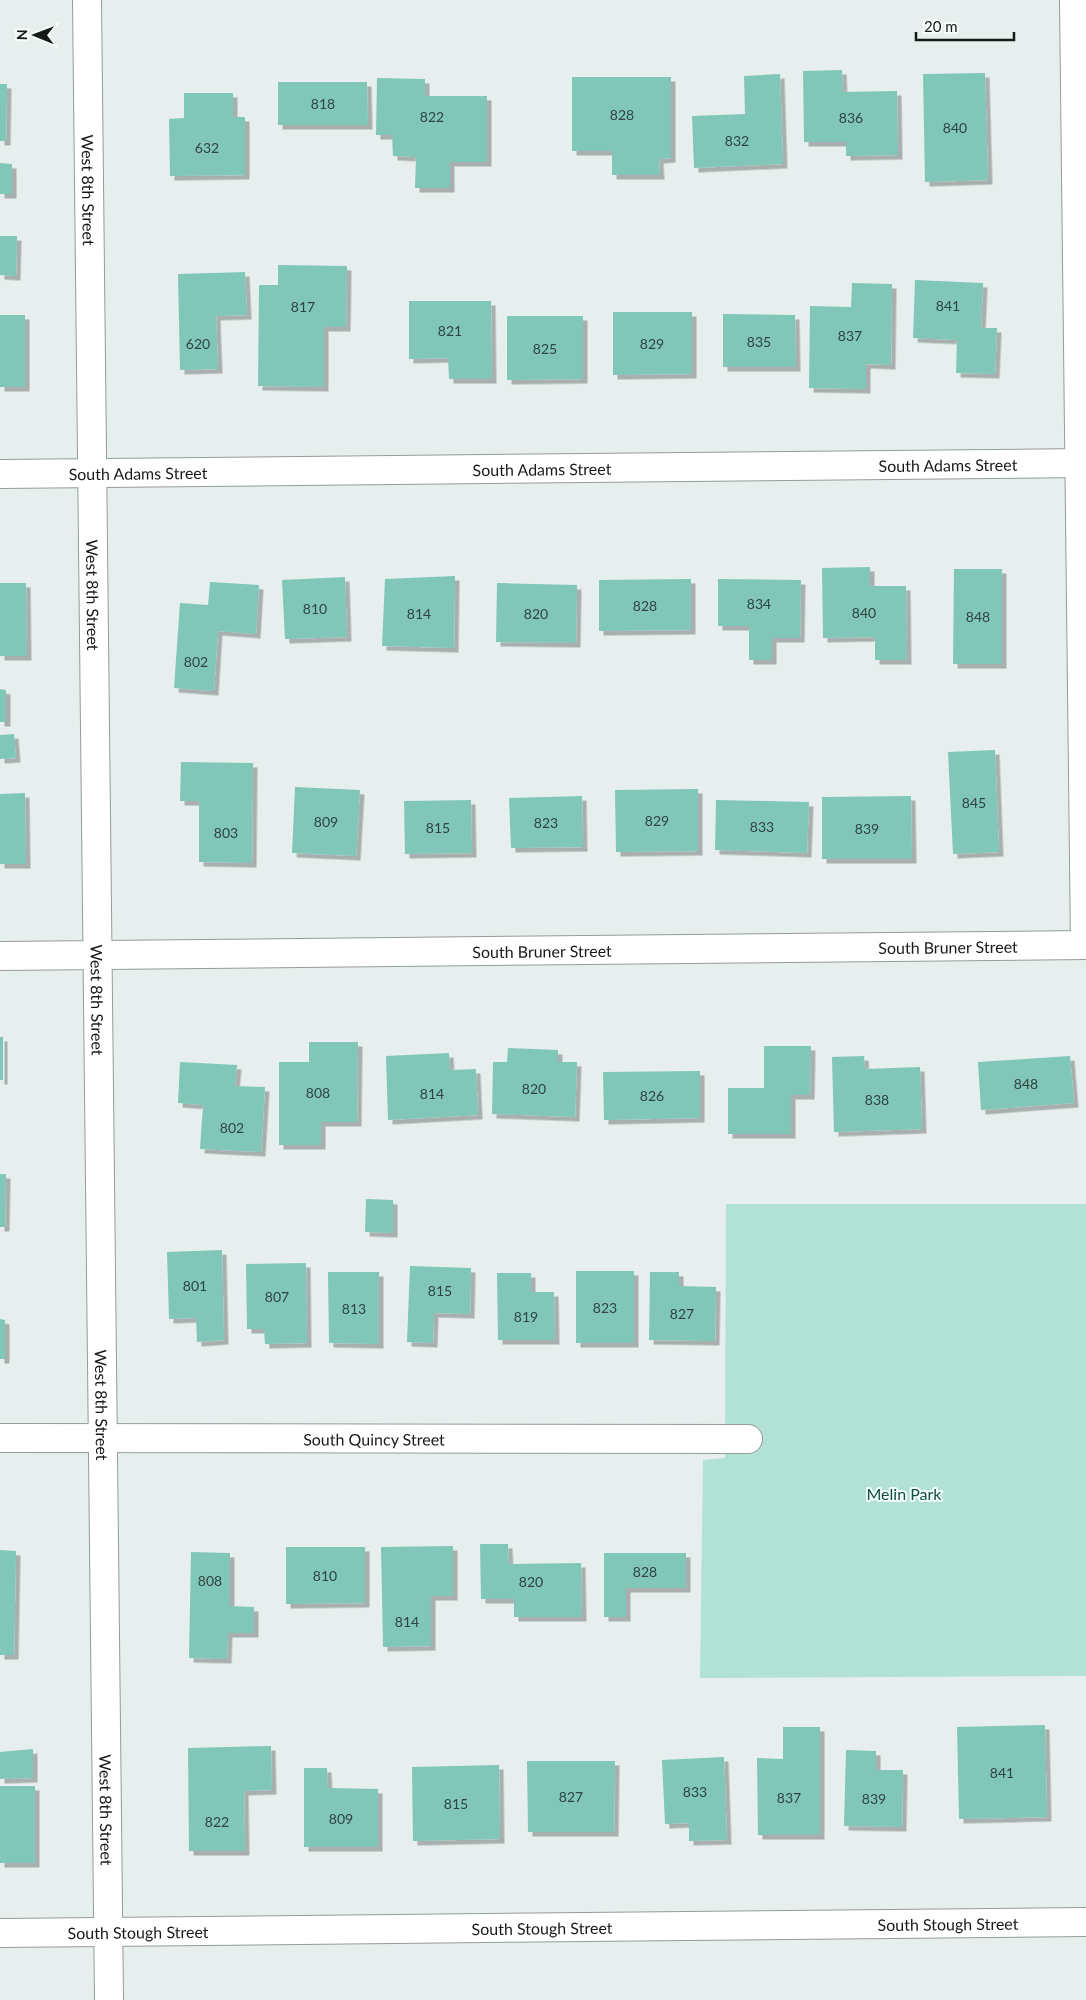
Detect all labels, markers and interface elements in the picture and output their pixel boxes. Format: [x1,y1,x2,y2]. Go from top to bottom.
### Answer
north arrow [10,10,60,60]
scale bar [916,10,1014,42]
text: 20 m [924,17,958,35]
text: N [13,29,30,40]
house number: 818 [311,95,335,112]
house number: 828 [610,106,634,123]
house number: 822 [420,108,444,125]
house number: 836 [839,109,863,126]
house number: 840 [943,119,967,136]
house number: 832 [725,132,749,149]
street label: West 8th Street [79,134,99,246]
house number: 632 [195,139,219,156]
house number: 841 [936,297,960,314]
house number: 817 [291,298,315,315]
house number: 821 [438,322,462,339]
house number: 837 [838,327,862,344]
house number: 835 [747,333,771,350]
house number: 620 [186,335,210,352]
house number: 829 [640,335,664,352]
house number: 825 [533,340,557,357]
street label: South Adams Street [878,454,1018,475]
street label: South Adams Street [472,458,612,479]
street label: South Adams Street [68,462,208,483]
street label: West 8th Street [83,539,104,651]
house number: 834 [747,595,771,612]
house number: 828 [633,597,657,614]
house number: 810 [303,600,327,617]
house number: 840 [852,604,876,621]
house number: 814 [407,605,431,622]
house number: 820 [524,605,548,622]
house number: 848 [966,608,990,625]
house number: 802 [184,653,208,670]
house number: 845 [962,794,986,811]
house number: 829 [645,812,669,829]
house number: 809 [314,813,338,830]
house number: 823 [534,814,558,831]
house number: 833 [750,818,774,835]
house number: 815 [426,819,450,836]
house number: 839 [855,820,879,837]
house number: 803 [214,824,238,841]
street label: South Bruner Street [878,936,1018,957]
street label: South Bruner Street [472,940,612,961]
street label: West 8th Street [88,944,108,1056]
house number: 848 [1014,1075,1038,1092]
house number: 820 [522,1080,546,1097]
house number: 808 [306,1084,330,1101]
house number: 814 [420,1085,444,1102]
house number: 826 [640,1087,664,1104]
house number: 838 [865,1091,889,1108]
house number: 802 [220,1119,244,1136]
house number: 801 [183,1277,207,1294]
house number: 815 [428,1282,452,1299]
house number: 807 [265,1288,289,1305]
house number: 823 [593,1299,617,1316]
house number: 813 [342,1300,366,1317]
house number: 827 [670,1305,694,1322]
house number: 819 [514,1308,538,1325]
street label: West 8th Street [92,1349,113,1461]
street label: South Quincy Street [303,1429,445,1448]
park label: Melin Park [867,1484,942,1503]
house number: 828 [633,1563,657,1580]
house number: 810 [313,1567,337,1584]
house number: 808 [198,1572,222,1589]
house number: 820 [519,1573,543,1590]
house number: 814 [395,1613,419,1630]
street label: West 8th Street [97,1754,117,1866]
house number: 841 [990,1764,1014,1781]
house number: 833 [683,1783,707,1800]
house number: 827 [559,1788,583,1805]
house number: 837 [777,1789,801,1806]
house number: 839 [862,1790,886,1807]
house number: 815 [444,1795,468,1812]
house number: 809 [329,1810,353,1827]
house number: 822 [205,1813,229,1830]
street label: South Stough Street [877,1913,1019,1934]
street label: South Stough Street [471,1917,613,1938]
street label: South Stough Street [67,1921,209,1942]

